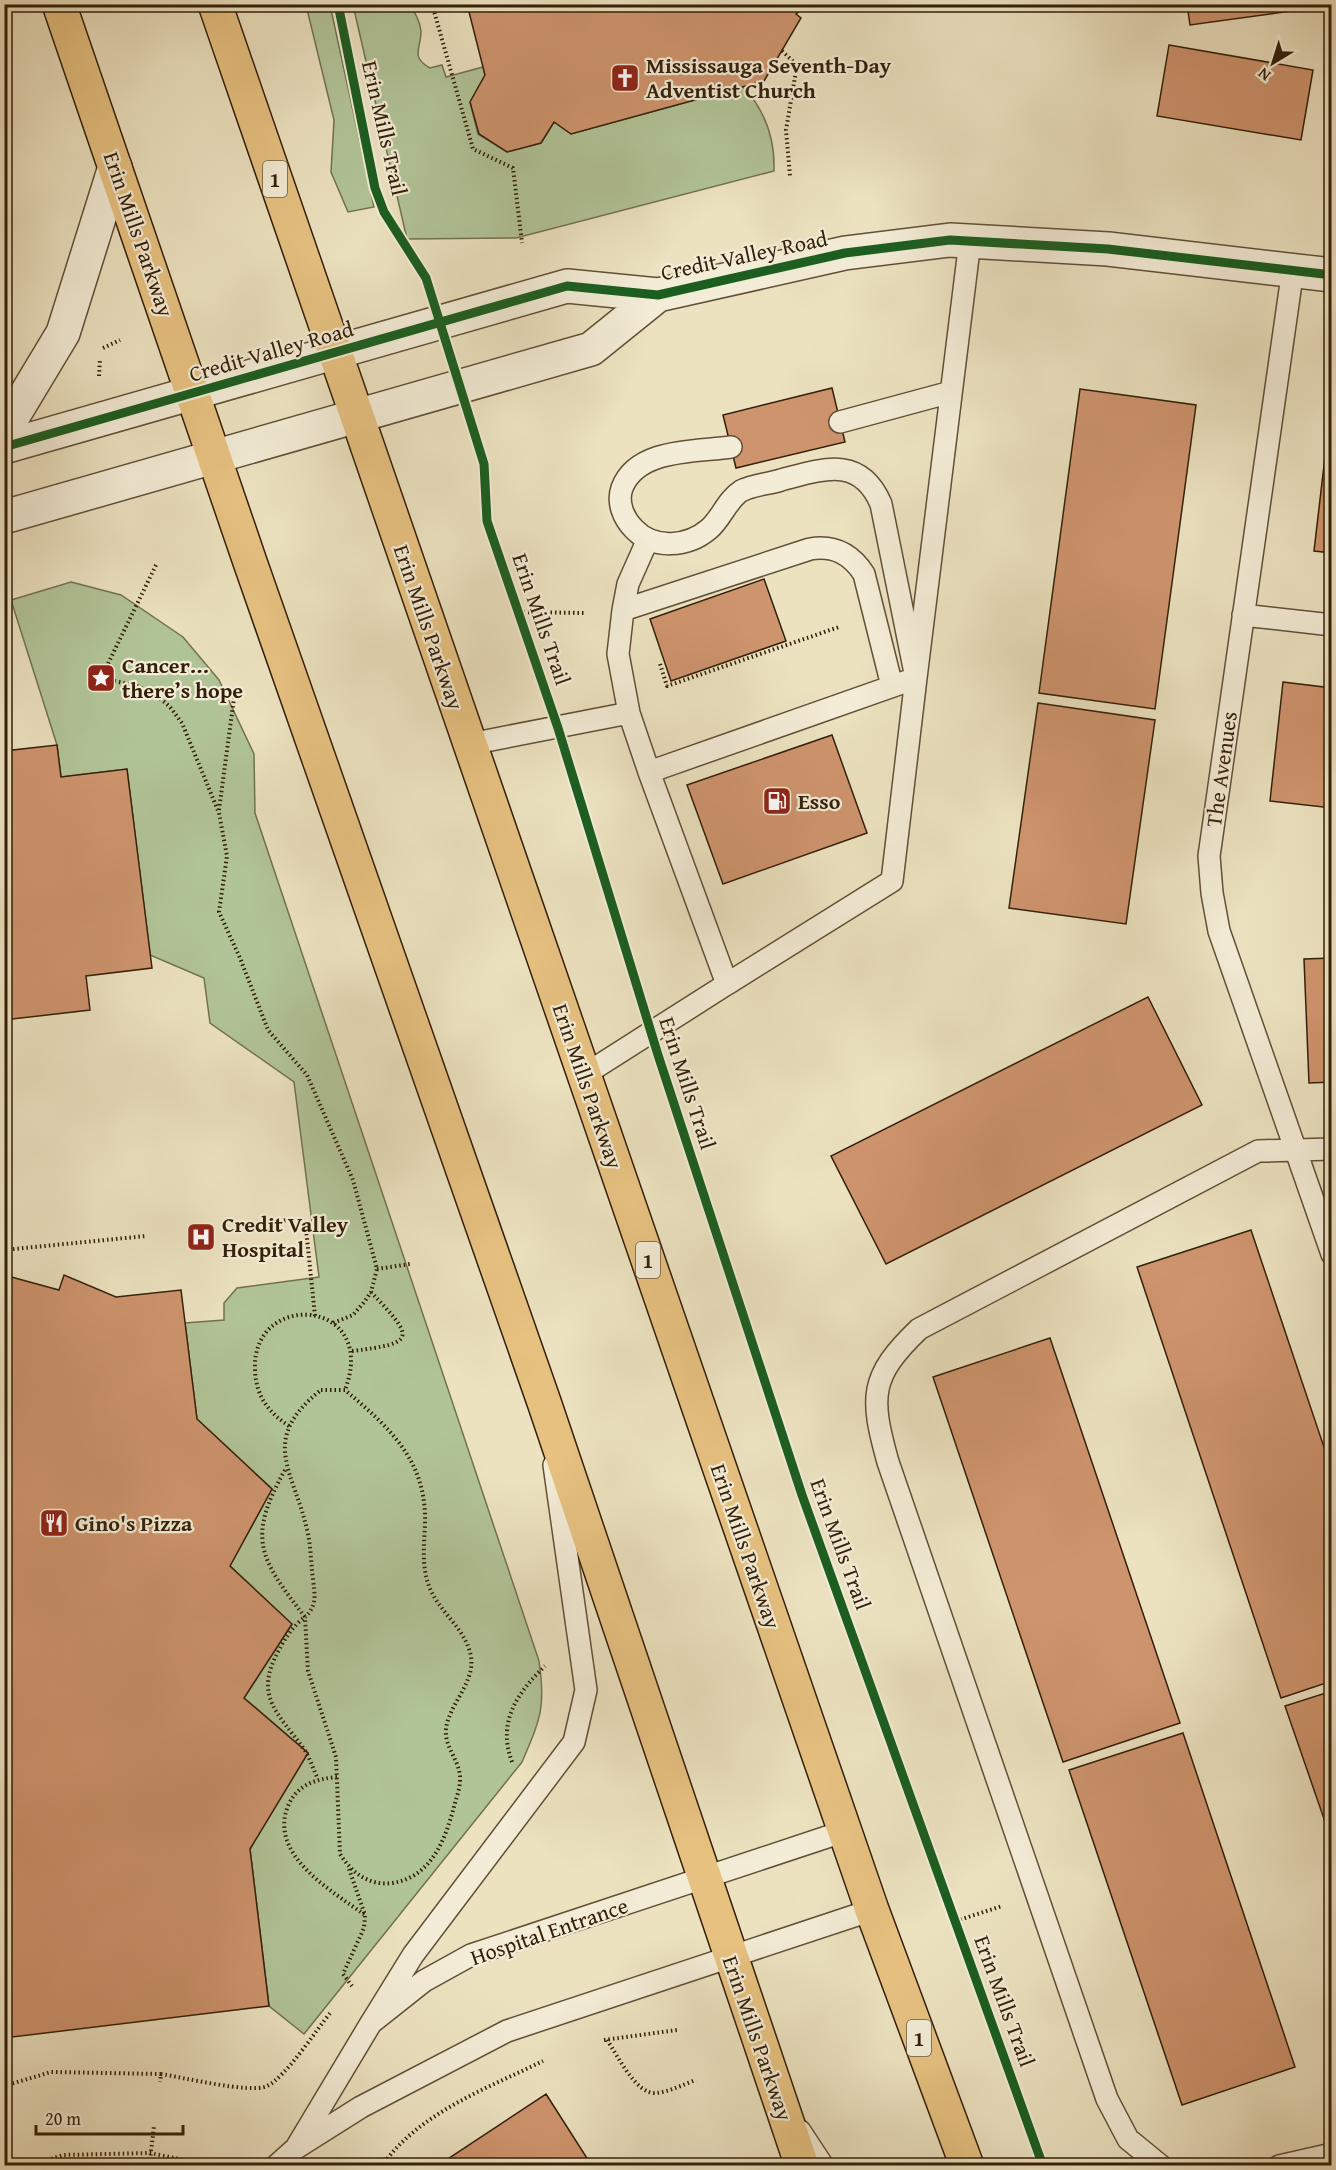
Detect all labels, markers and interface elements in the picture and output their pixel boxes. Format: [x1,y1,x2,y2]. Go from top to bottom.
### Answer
north arrow [1243,33,1303,93]
place label: Mississauga Seventh-Day Adventist Church [646,49,892,106]
street label: Erin Mills Trail [354,57,416,199]
church icon: Mississauga Seventh-Day Adventist Church [609,62,641,94]
text: N [1252,62,1275,88]
street label: Erin Mills Parkway [96,147,182,321]
road number: 1 [263,161,287,197]
street label: Credit Valley Road [658,222,831,288]
street label: Credit Valley Road [185,312,357,390]
street label: Erin Mills Parkway [386,540,472,714]
street label: Erin Mills Trail [504,549,580,689]
place label: Cancer… there’s hope [122,649,243,706]
place icon: Cancer… there’s hope [85,662,117,694]
street label: The Avenues [1197,709,1245,829]
fuel station icon: Esso [761,785,793,817]
place label: Esso [798,785,841,817]
street label: Erin Mills Parkway [545,999,631,1173]
street label: Erin Mills Trail [652,1013,724,1153]
place label: Credit Valley Hospital [222,1208,349,1265]
hospital icon: Credit Valley Hospital [185,1221,217,1253]
road number: 1 [636,1242,660,1278]
street label: Erin Mills Parkway [703,1459,789,1633]
street label: Erin Mills Trail [802,1474,880,1614]
restaurant icon: Gino's Pizza [38,1507,70,1539]
place label: Gino's Pizza [75,1507,193,1539]
street label: Hospital Entrance [466,1889,632,1973]
street label: Erin Mills Trail [966,1931,1044,2071]
street label: Erin Mills Parkway [715,1951,801,2125]
road number: 1 [907,2020,931,2056]
scale bar [36,2098,183,2136]
text: 20 m [45,2105,81,2132]

